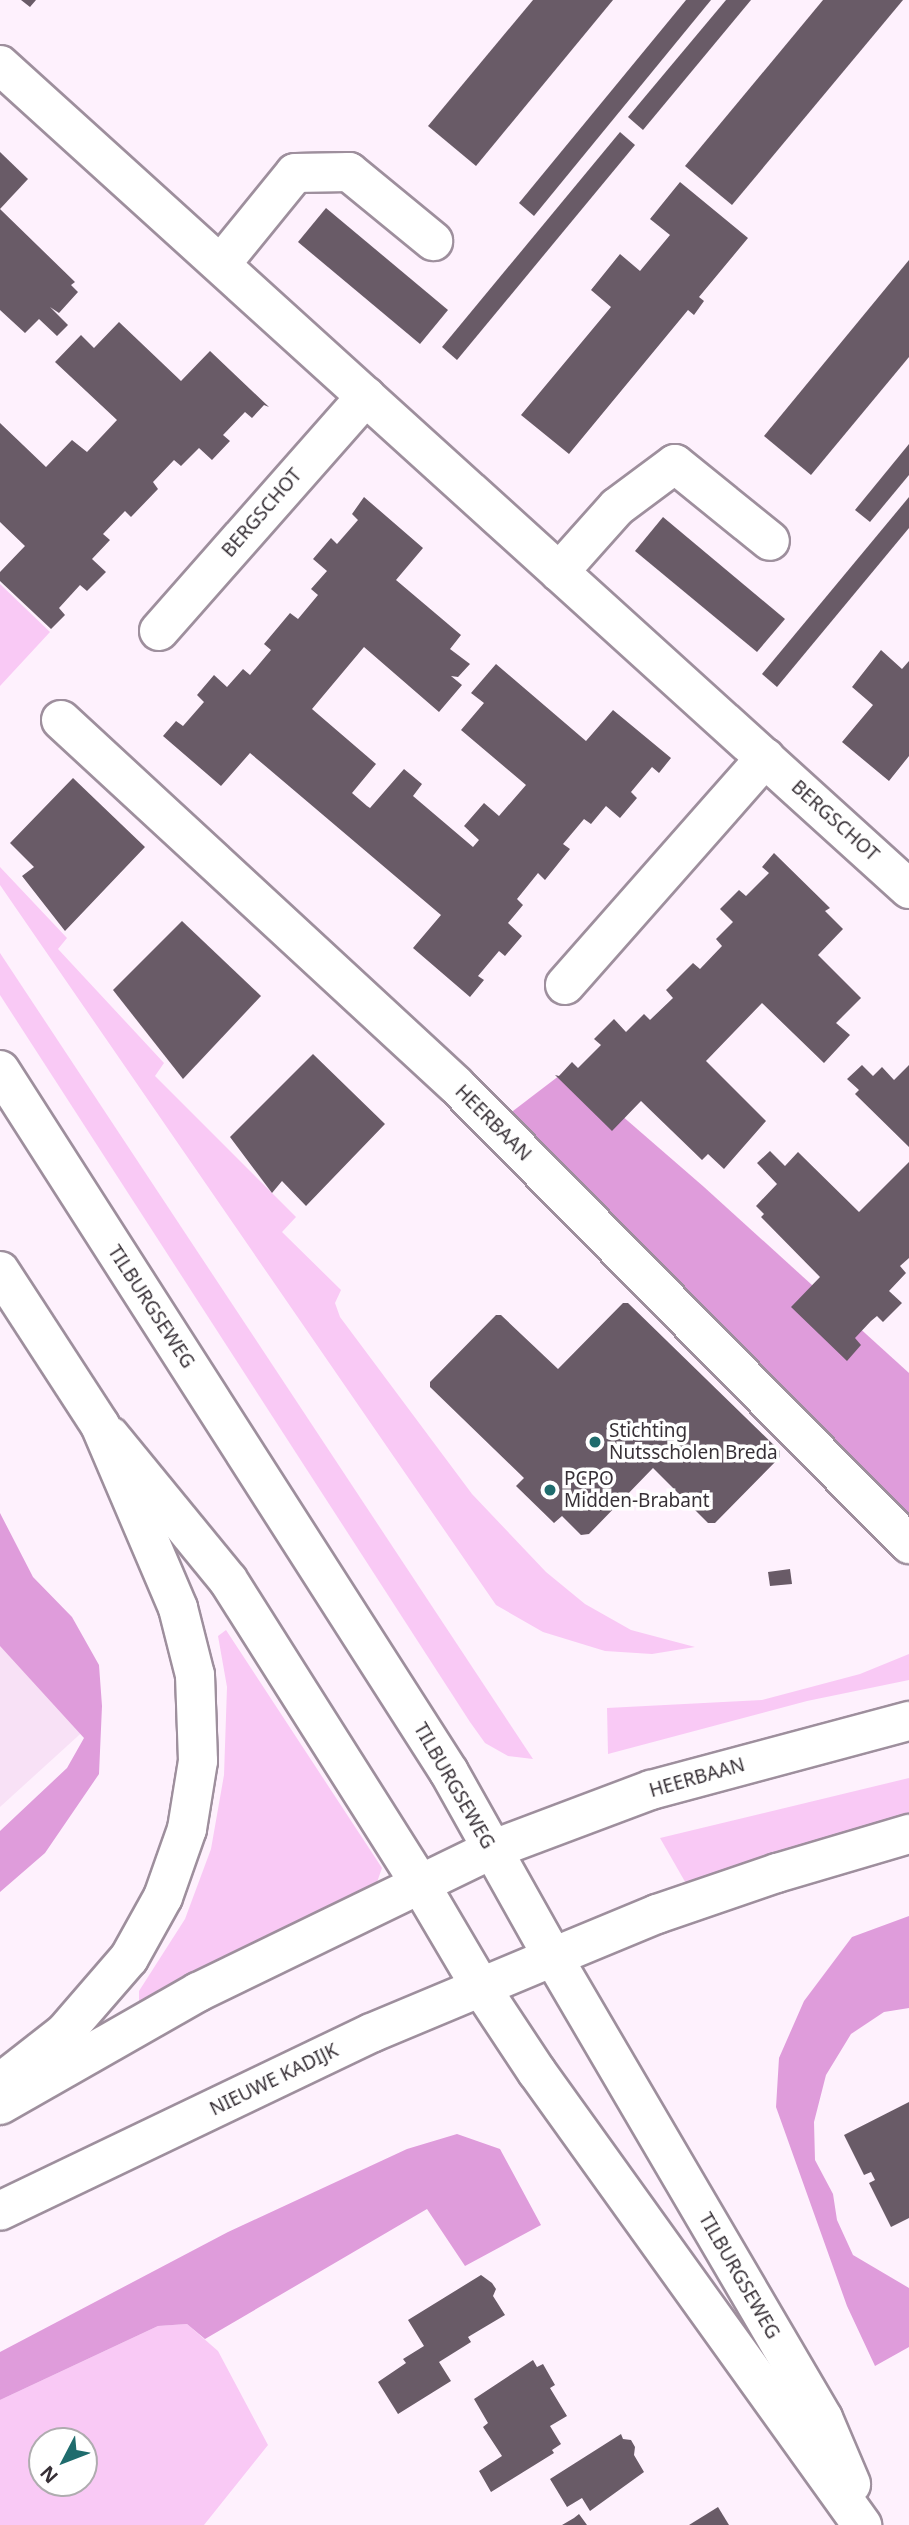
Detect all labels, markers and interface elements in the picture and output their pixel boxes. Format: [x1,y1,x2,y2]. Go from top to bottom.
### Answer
street label: BERGSCHOT [217,464,307,562]
street label: BERGSCHOT [787,776,883,866]
street label: HEERBAAN [450,1080,536,1166]
street label: TILBURGSEWEG [103,1241,199,1373]
place label: Stichting Nutsscholen Breda [609,1420,778,1464]
marker: Stichting Nutsscholen Breda [587,1434,603,1450]
place label: PCPO Midden-Brabant [564,1468,710,1512]
marker: PCPO Midden-Brabant [542,1482,558,1498]
street label: TILBURGSEWEG [409,1719,499,1853]
street label: HEERBAAN [647,1754,747,1802]
street label: NIEUWE KADIJK [206,2039,342,2121]
street label: TILBURGSEWEG [694,2209,784,2343]
north arrow [28,2427,98,2497]
text: N [34,2460,64,2489]

